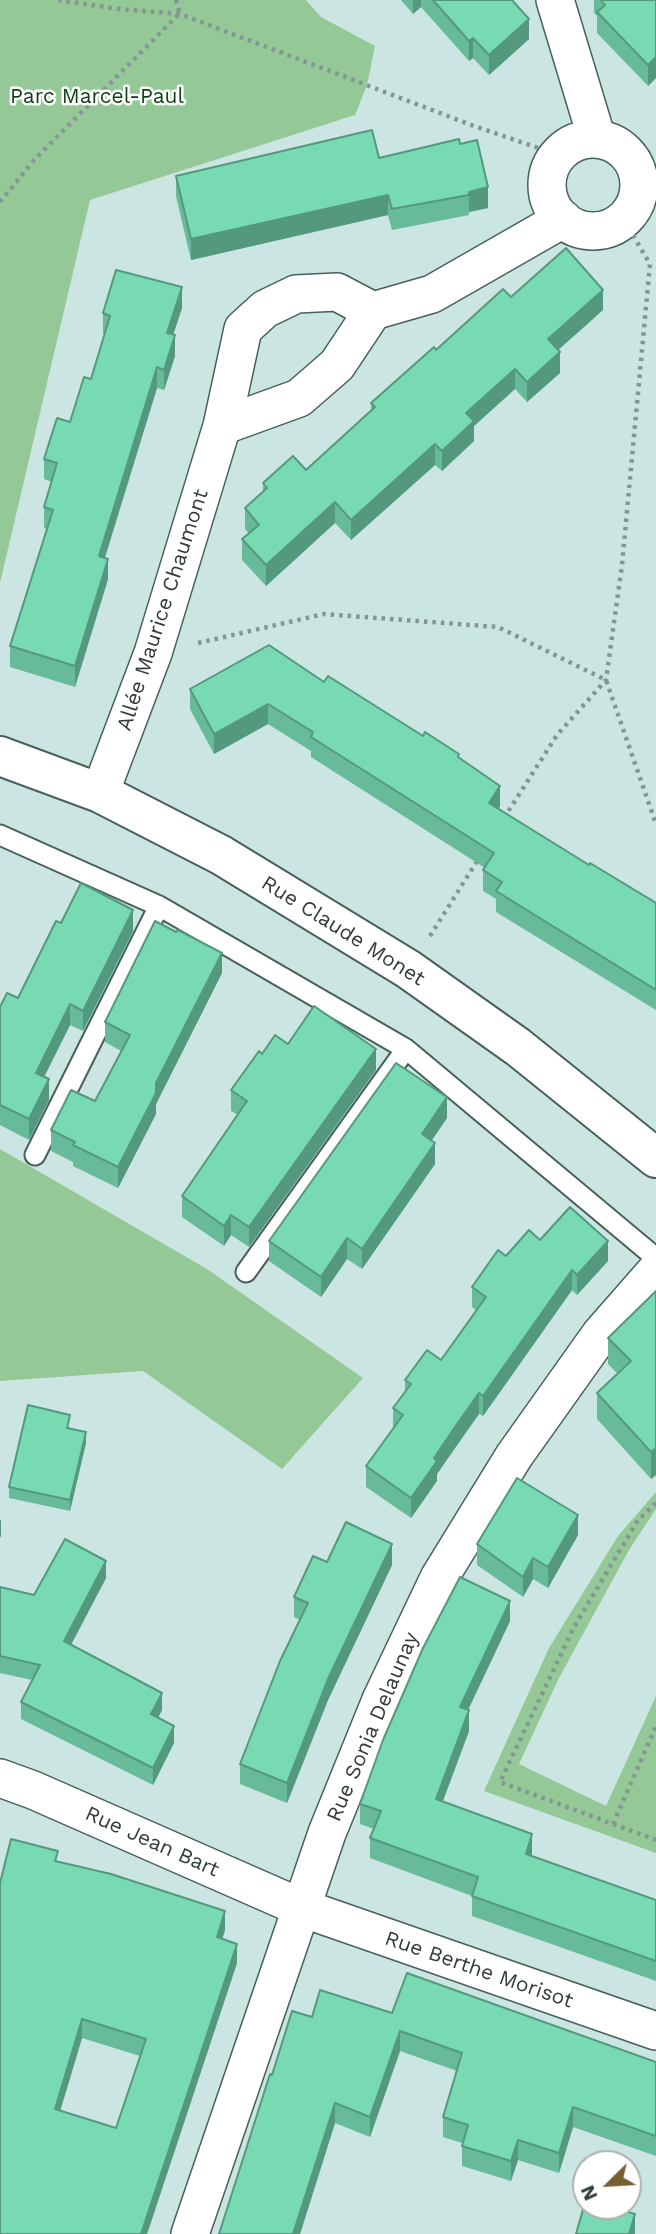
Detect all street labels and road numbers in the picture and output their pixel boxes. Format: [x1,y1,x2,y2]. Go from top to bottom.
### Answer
street label: Allée Maurice Chaumont [112,486,214,734]
street label: Rue Claude Monet [257,870,429,992]
street label: Rue Sonia Delaunay [322,1629,424,1825]
street label: Rue Jean Bart [81,1801,223,1883]
street label: Rue Berthe Morisot [381,1926,577,2014]

